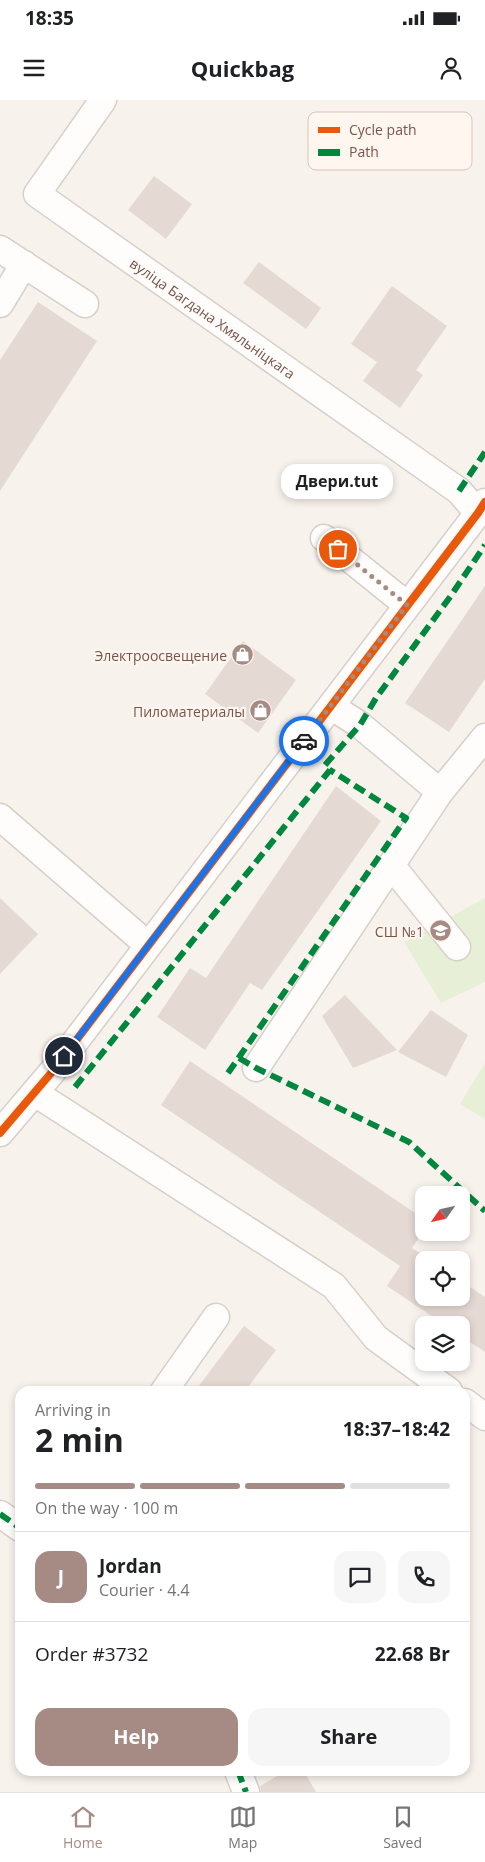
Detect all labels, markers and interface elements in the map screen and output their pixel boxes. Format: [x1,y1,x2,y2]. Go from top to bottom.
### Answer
text: 18:35 [25,5,74,31]
text: Quickbag [191,53,294,83]
icon: menu [20,54,48,82]
icon: person [437,54,465,82]
legend [308,112,472,170]
text: Cycle path [349,120,417,139]
text: Path [349,142,379,161]
street label: вуліца Багдана Хмяльніцкага [127,253,299,383]
callout: Двери.tut [282,464,394,499]
text: Двери.tut [296,470,378,492]
pin [317,528,359,570]
icon: bag [324,535,352,563]
shop icon: Электроосвещение [231,643,255,667]
place label: Электроосвещение [94,646,227,665]
shop icon: Пиломатериалы [249,699,273,723]
place label: Пиломатериалы [133,702,245,721]
courier [279,716,329,766]
icon: car [290,727,318,755]
school or university icon: СШ №1 [428,919,452,943]
place label: СШ №1 [375,922,424,941]
pin [43,1035,85,1077]
icon: home [50,1042,78,1070]
north arrow [415,1186,470,1241]
map controls [415,1186,470,1371]
button: locate [415,1251,470,1306]
button: layers [415,1316,470,1371]
text: Arriving in [35,1399,111,1421]
text: 18:37–18:42 [343,1416,450,1442]
text: 2 min [35,1418,124,1461]
text: On the way · 100 m [35,1497,178,1519]
button: chat [334,1551,386,1603]
button: phone [398,1551,450,1603]
text: Jordan [99,1553,162,1579]
text: J [58,1564,64,1590]
text: Courier · 4.4 [99,1579,190,1601]
text: Order #3732 [35,1641,148,1667]
text: 22.68 Br [375,1641,450,1667]
button: Help [35,1708,238,1766]
button: Share [248,1708,450,1766]
tab: Home [63,1803,103,1852]
tab: Map [228,1803,257,1852]
tab: Saved [383,1803,422,1852]

